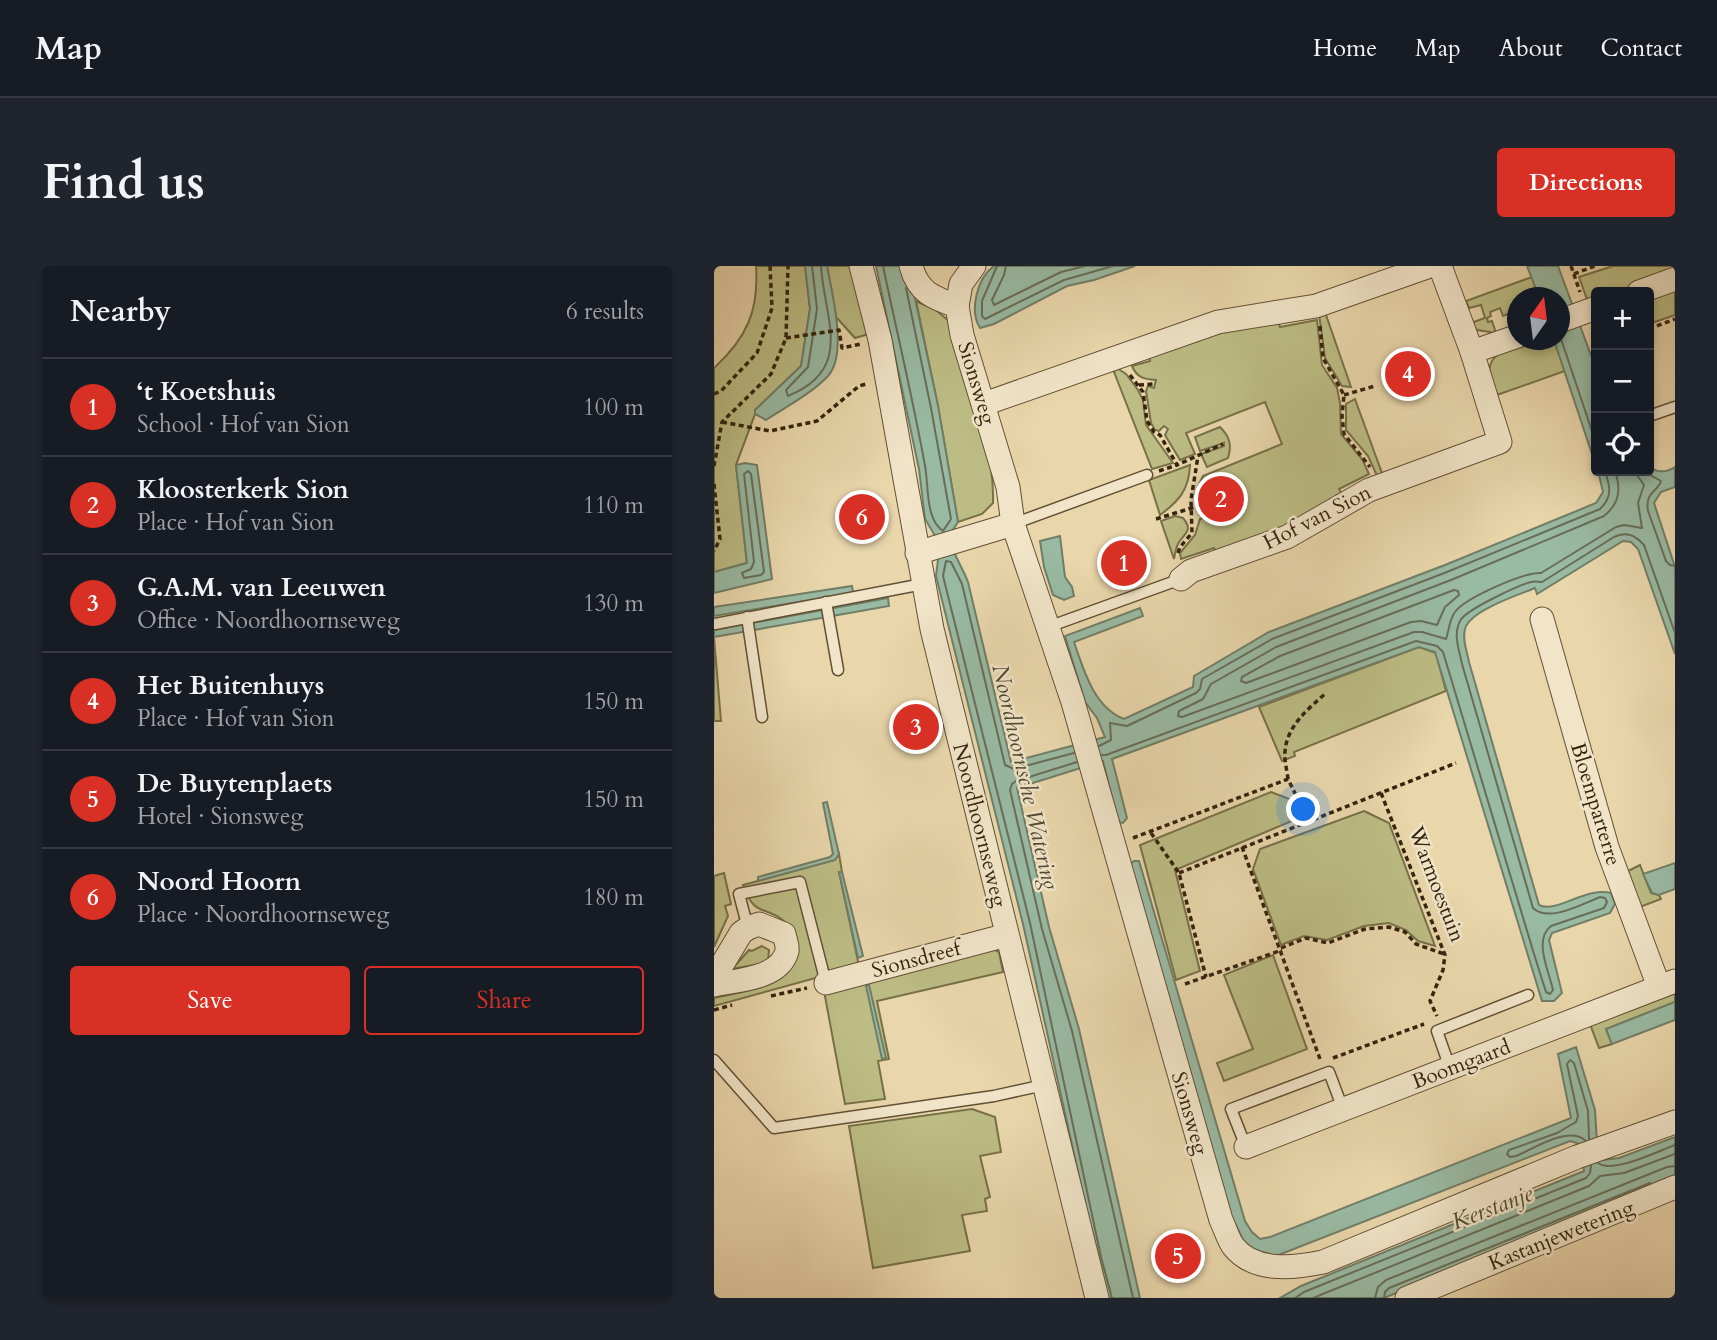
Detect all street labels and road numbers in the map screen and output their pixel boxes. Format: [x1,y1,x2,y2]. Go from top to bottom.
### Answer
street label: Sionsweg [950,338,1003,428]
street label: Hof van Sion [1258,478,1376,557]
street label: Bloemparterre [1563,739,1628,869]
street label: Noordhoornseweg [945,740,1014,910]
street label: Warmoestuin [1401,821,1472,946]
street label: Sionsdreef [868,933,967,985]
street label: Boomgaard [1408,1032,1515,1097]
street label: Sionsweg [1164,1068,1215,1158]
street label: Kastanjewetering [1484,1193,1639,1278]

